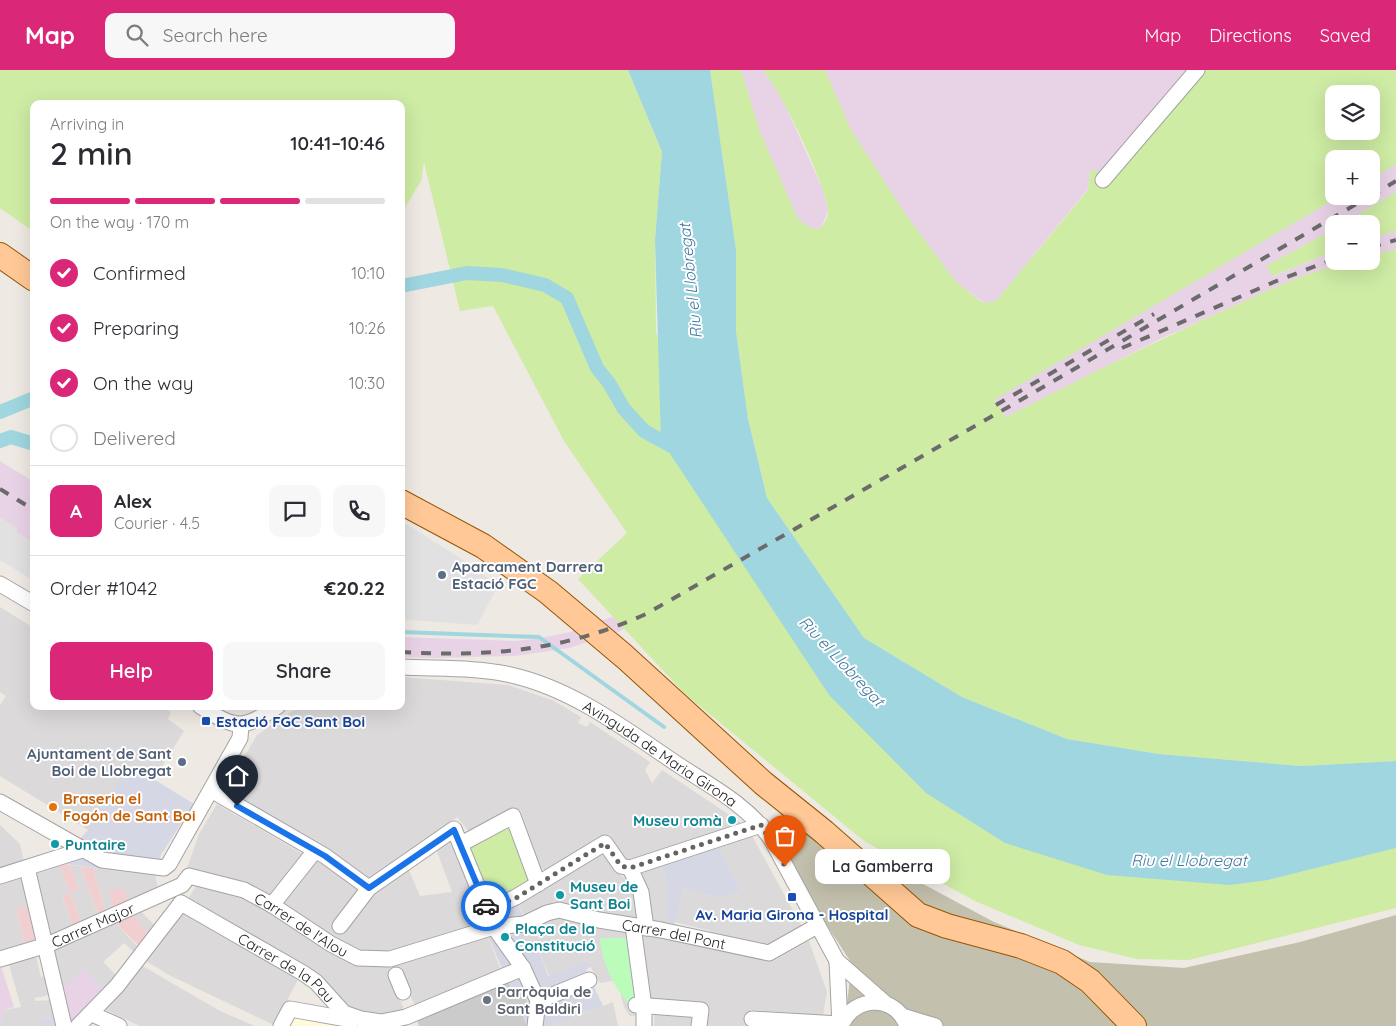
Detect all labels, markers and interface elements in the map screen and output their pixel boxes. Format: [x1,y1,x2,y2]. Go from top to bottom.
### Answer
search box [105,13,455,58]
text: Map [25,20,75,50]
icon: search [123,21,151,49]
text: Search here [163,23,268,47]
text: Map [1144,24,1181,47]
text: Directions [1209,24,1292,47]
text: Saved [1320,24,1371,47]
map controls [1325,85,1380,270]
button: layers [1325,85,1380,140]
text: Arriving in [50,114,124,134]
text: 10:41–10:46 [290,131,385,155]
text: 2 min [50,133,133,173]
button: + [1325,150,1380,205]
text: On the way · 170 m [50,212,189,232]
button: − [1325,215,1380,270]
water label: Riu el Llobregat [674,221,706,340]
icon: check [50,259,78,287]
text: Confirmed [93,261,186,285]
text: 10:10 [351,263,385,283]
icon: check [50,314,78,342]
text: Preparing [93,316,179,340]
text: 10:26 [349,318,385,338]
icon: check [50,369,78,397]
text: On the way [93,371,194,395]
text: 10:30 [349,373,385,393]
text: Delivered [93,426,176,450]
button: chat [269,485,321,537]
button: phone [333,485,385,537]
text: Alex [114,489,152,513]
text: A [70,499,82,523]
text: Courier · 4.5 [114,513,200,533]
place label: Aparcament Darrera Estació FGC [452,557,603,593]
marker: Aparcament Darrera Estació FGC [436,569,448,581]
text: Order #1042 [50,576,158,600]
text: €20.22 [324,576,385,600]
water label: Riu el Llobregat [795,612,890,711]
button: Help [50,642,213,700]
button: Share [223,642,385,700]
street label: Avinguda de Maria Girona [580,696,741,810]
place label: Estació FGC Sant Boi [216,712,365,731]
marker: Estació FGC Sant Boi [200,715,212,727]
place label: Ajuntament de Sant Boi de Llobregat [27,744,172,780]
pin [216,755,258,806]
marker: Ajuntament de Sant Boi de Llobregat [176,756,188,768]
icon: home [223,762,251,790]
place label: Braseria el Fogón de Sant Boi [63,789,195,825]
marker: Braseria el Fogón de Sant Boi [47,801,59,813]
place label: Museu romà [633,811,722,830]
marker: Museu romà [726,814,738,826]
pin [764,815,806,866]
icon: bag [771,822,799,850]
place label: Puntaire [65,835,126,854]
marker: Puntaire [49,838,61,850]
callout: La Gamberra [815,848,950,884]
water label: Riu el Llobregat [1131,850,1249,870]
text: La Gamberra [832,856,933,876]
place label: Museu de Sant Boi [570,877,639,913]
courier [461,881,511,931]
street label: Carrer de l'Alou [251,888,352,961]
marker: Museu de Sant Boi [554,889,566,901]
marker: Av. Maria Girona - Hospital [786,891,798,903]
icon: car [472,892,500,920]
street label: Carrer Major [48,898,137,951]
place label: Av. Maria Girona - Hospital [695,905,889,924]
street label: Carrer del Pont [621,914,727,953]
place label: Plaça de la Constitució [515,919,595,955]
street label: Carrer de la Pau [235,928,339,1006]
marker: Plaça de la Constitució [499,931,511,943]
place label: Parròquia de Sant Baldiri [497,982,592,1018]
marker: Parròquia de Sant Baldiri [481,994,493,1006]

